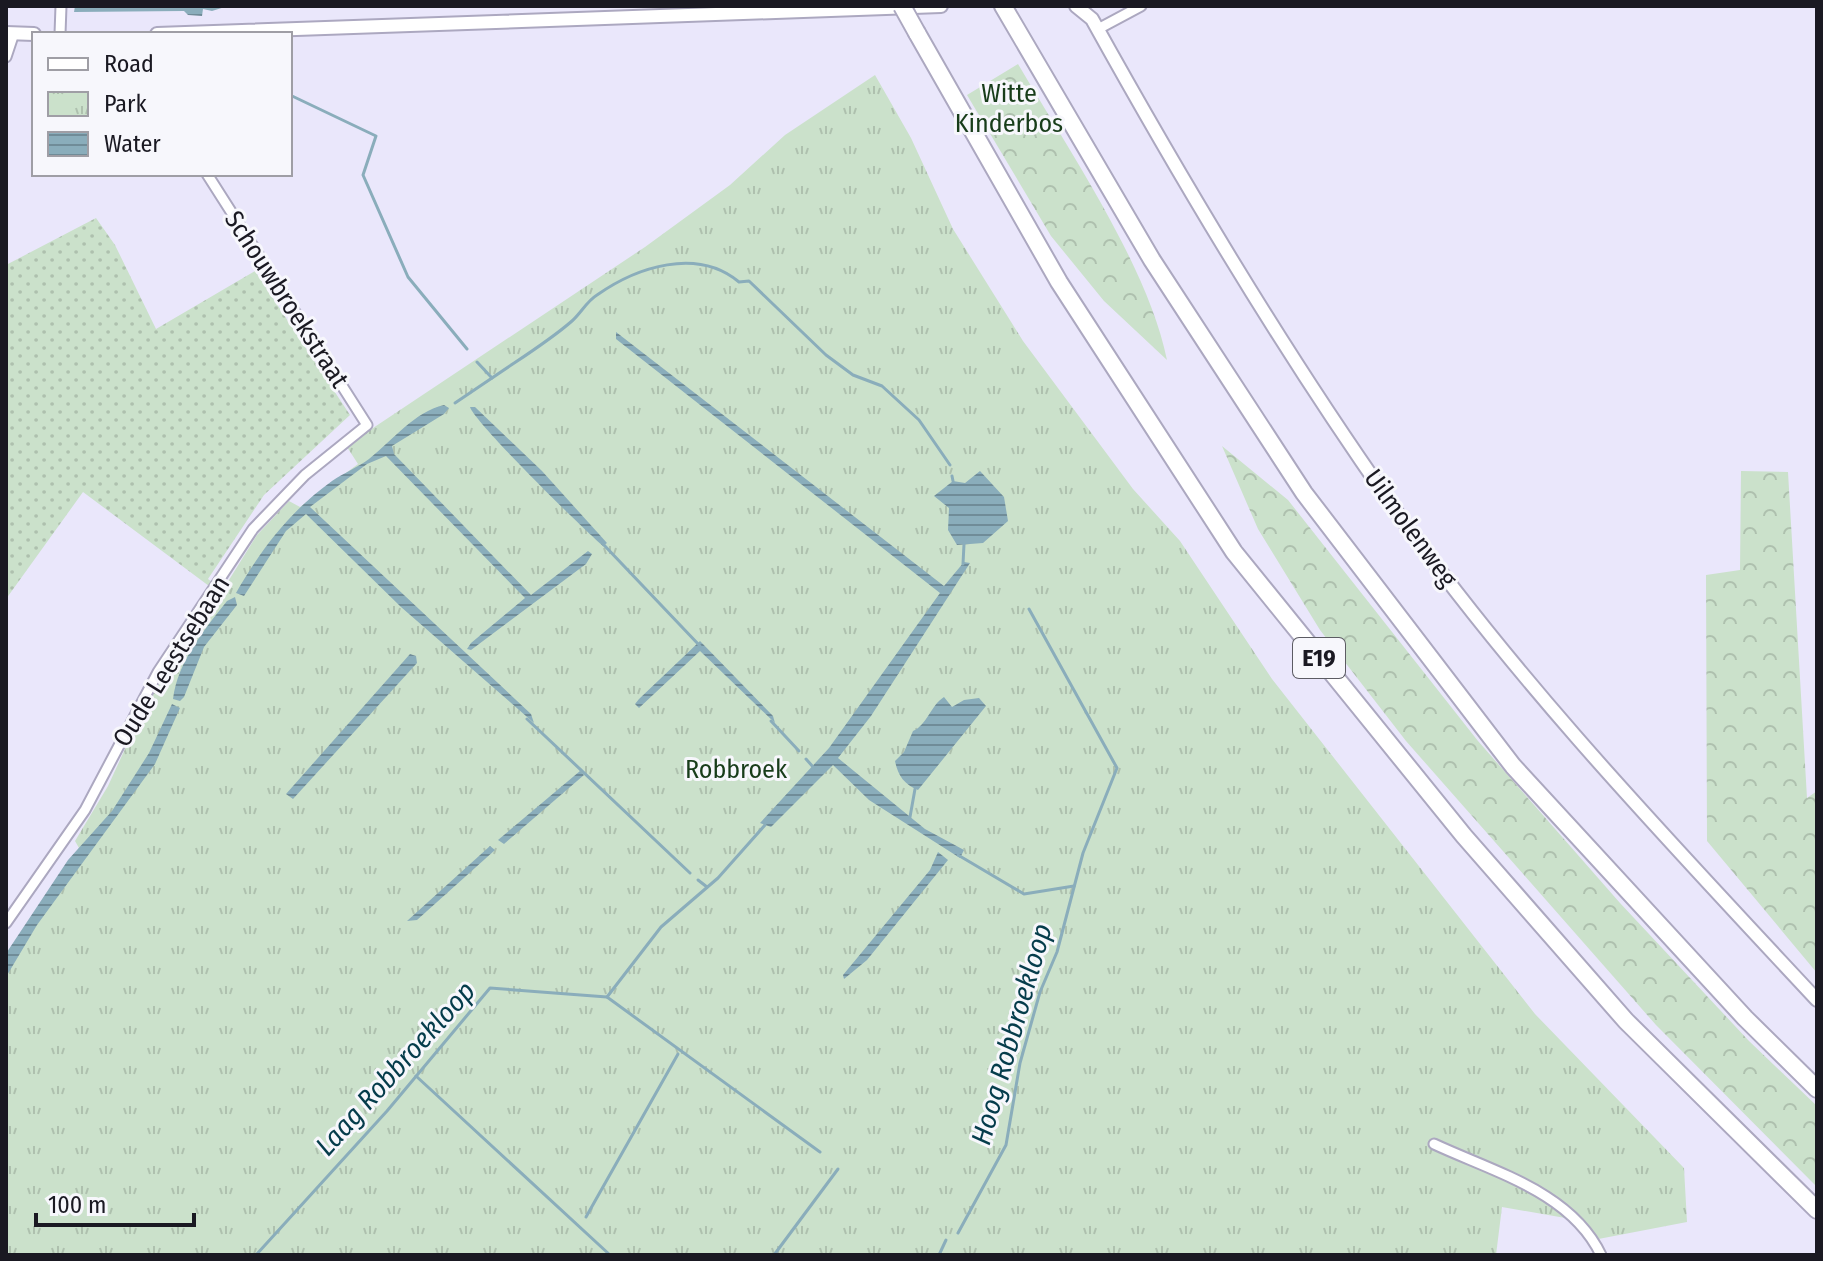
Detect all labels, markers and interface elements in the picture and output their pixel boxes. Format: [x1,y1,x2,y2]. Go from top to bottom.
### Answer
legend [32,32,292,176]
text: Road [104,50,154,78]
park label: Witte Kinderbos [955,78,1063,139]
text: Park [104,90,147,118]
text: Water [104,130,161,158]
street label: Schouwbroekstraat [218,205,356,394]
street label: Uilmolenweg [1358,463,1464,594]
street label: Oude Leestsebaan [106,570,236,752]
road number: E19 [1293,638,1345,678]
park label: Robbroek [685,754,788,785]
water label: Hoog Robbroekloop [964,920,1059,1148]
water label: Laag Robbroekloop [309,975,482,1162]
scale bar [36,1177,194,1227]
text: 100 m [48,1191,106,1219]

